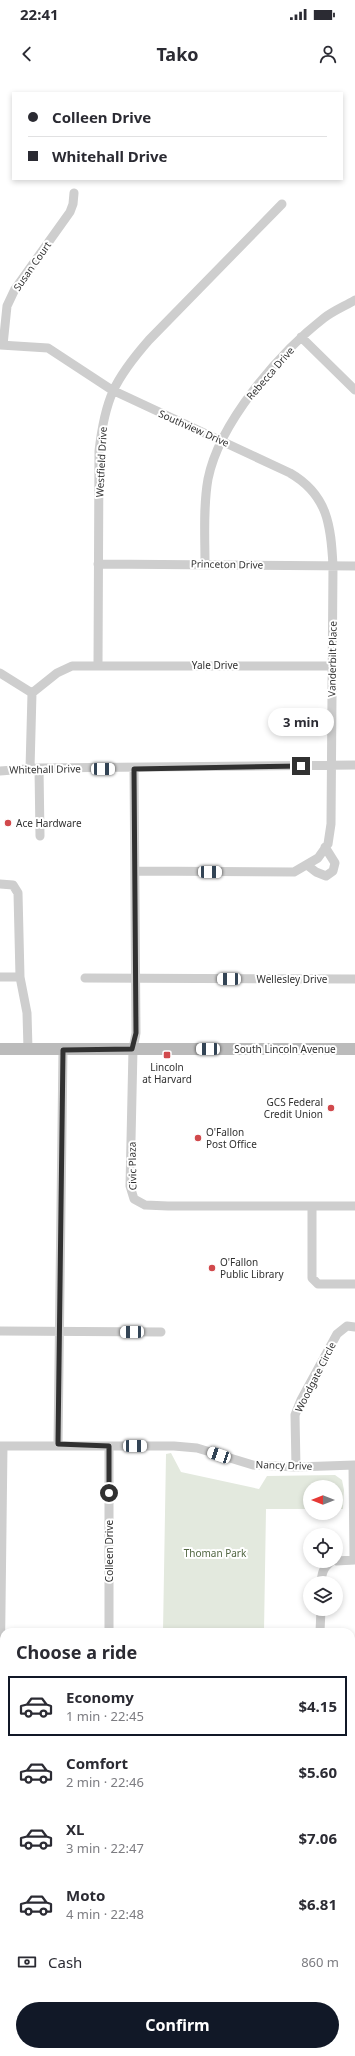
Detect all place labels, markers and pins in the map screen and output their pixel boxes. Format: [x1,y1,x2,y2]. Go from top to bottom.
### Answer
place label: Ace Hardware [16,816,82,830]
marker: Ace Hardware [3,818,13,828]
marker: Lincoln at Harvard [162,1050,172,1060]
place label: Lincoln at Harvard [142,1060,192,1086]
place label: GCS Federal Credit Union [264,1095,323,1121]
marker: GCS Federal Credit Union [326,1103,336,1113]
place label: O'Fallon Post Office [206,1125,257,1151]
marker: O'Fallon Post Office [193,1133,203,1143]
place label: O'Fallon Public Library [220,1255,285,1281]
marker: O'Fallon Public Library [207,1263,217,1273]

